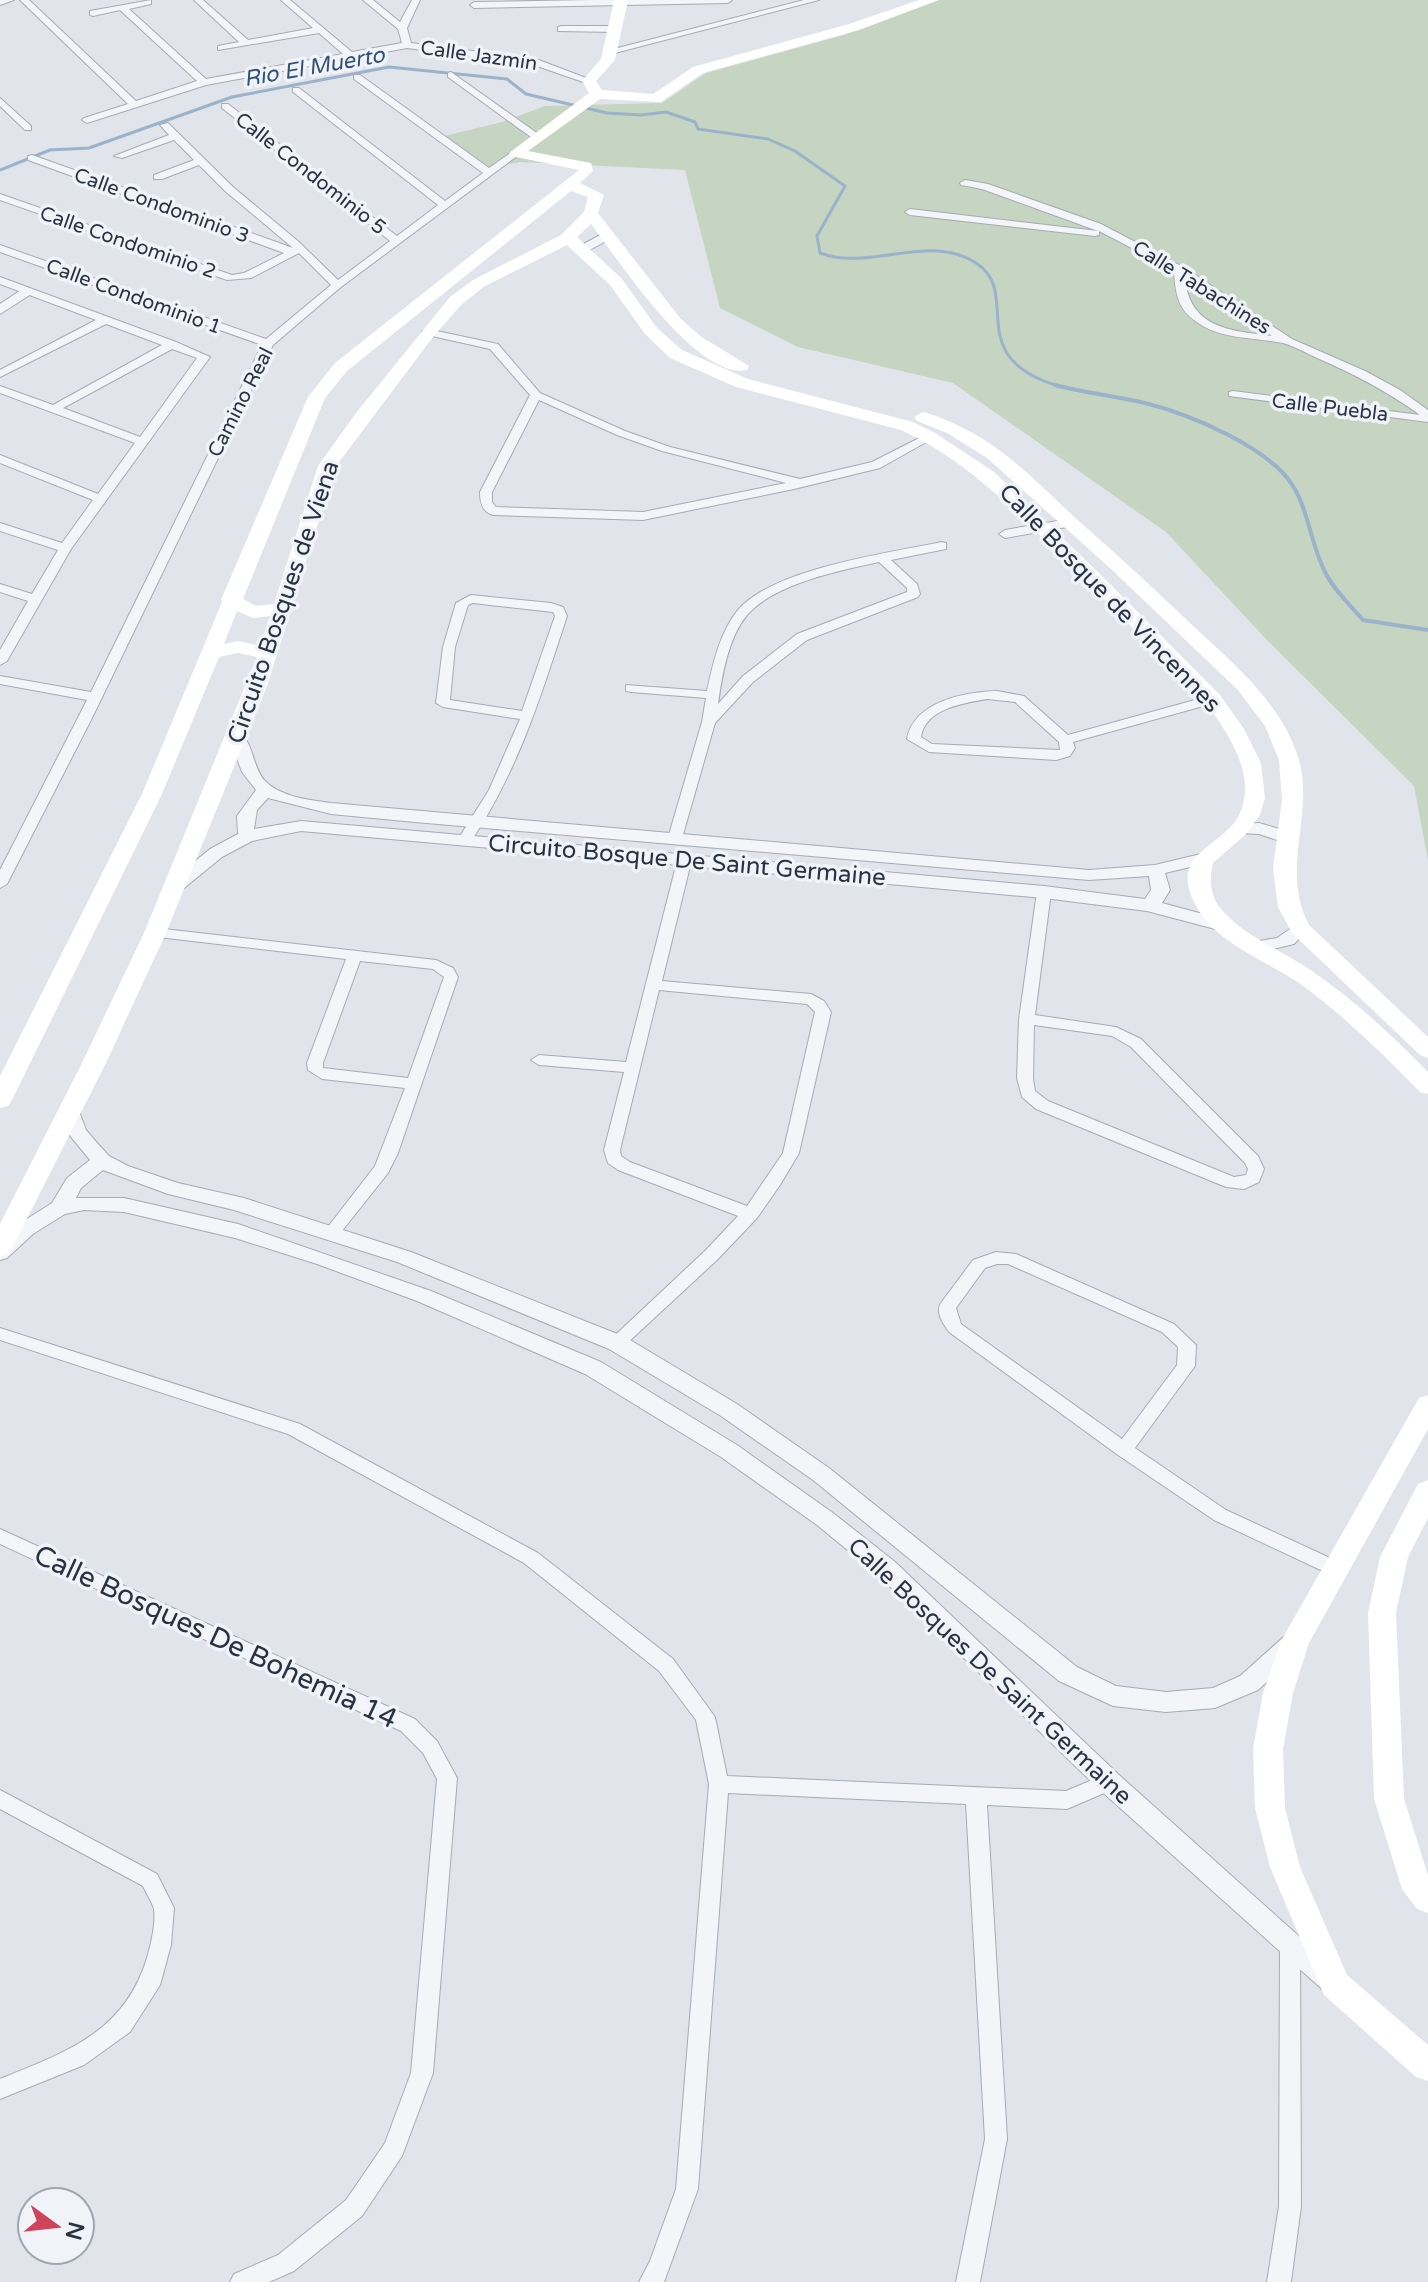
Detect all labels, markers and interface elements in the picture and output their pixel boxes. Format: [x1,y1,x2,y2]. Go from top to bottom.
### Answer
street label: Calle Jazmín [419,36,539,76]
water label: Rio El Muerto [242,42,388,92]
street label: Calle Condominio 5 [230,107,391,240]
street label: Calle Condominio 3 [71,163,253,249]
street label: Calle Condominio 2 [36,202,219,284]
street label: Calle Tabachines [1128,236,1275,340]
street label: Calle Condominio 1 [43,254,225,340]
street label: Camino Real [203,344,279,461]
street label: Calle Puebla [1270,389,1390,427]
street label: Circuito Bosques de Viena [221,457,346,748]
street label: Calle Bosque de Vincennes [993,478,1227,719]
street label: Circuito Bosque De Saint Germaine [487,829,887,892]
street label: Calle Bosques De Saint Germaine [842,1532,1138,1811]
street label: Calle Bosques De Bohemia 14 [29,1538,403,1736]
north arrow [16,2186,96,2266]
text: N [60,2219,89,2243]

